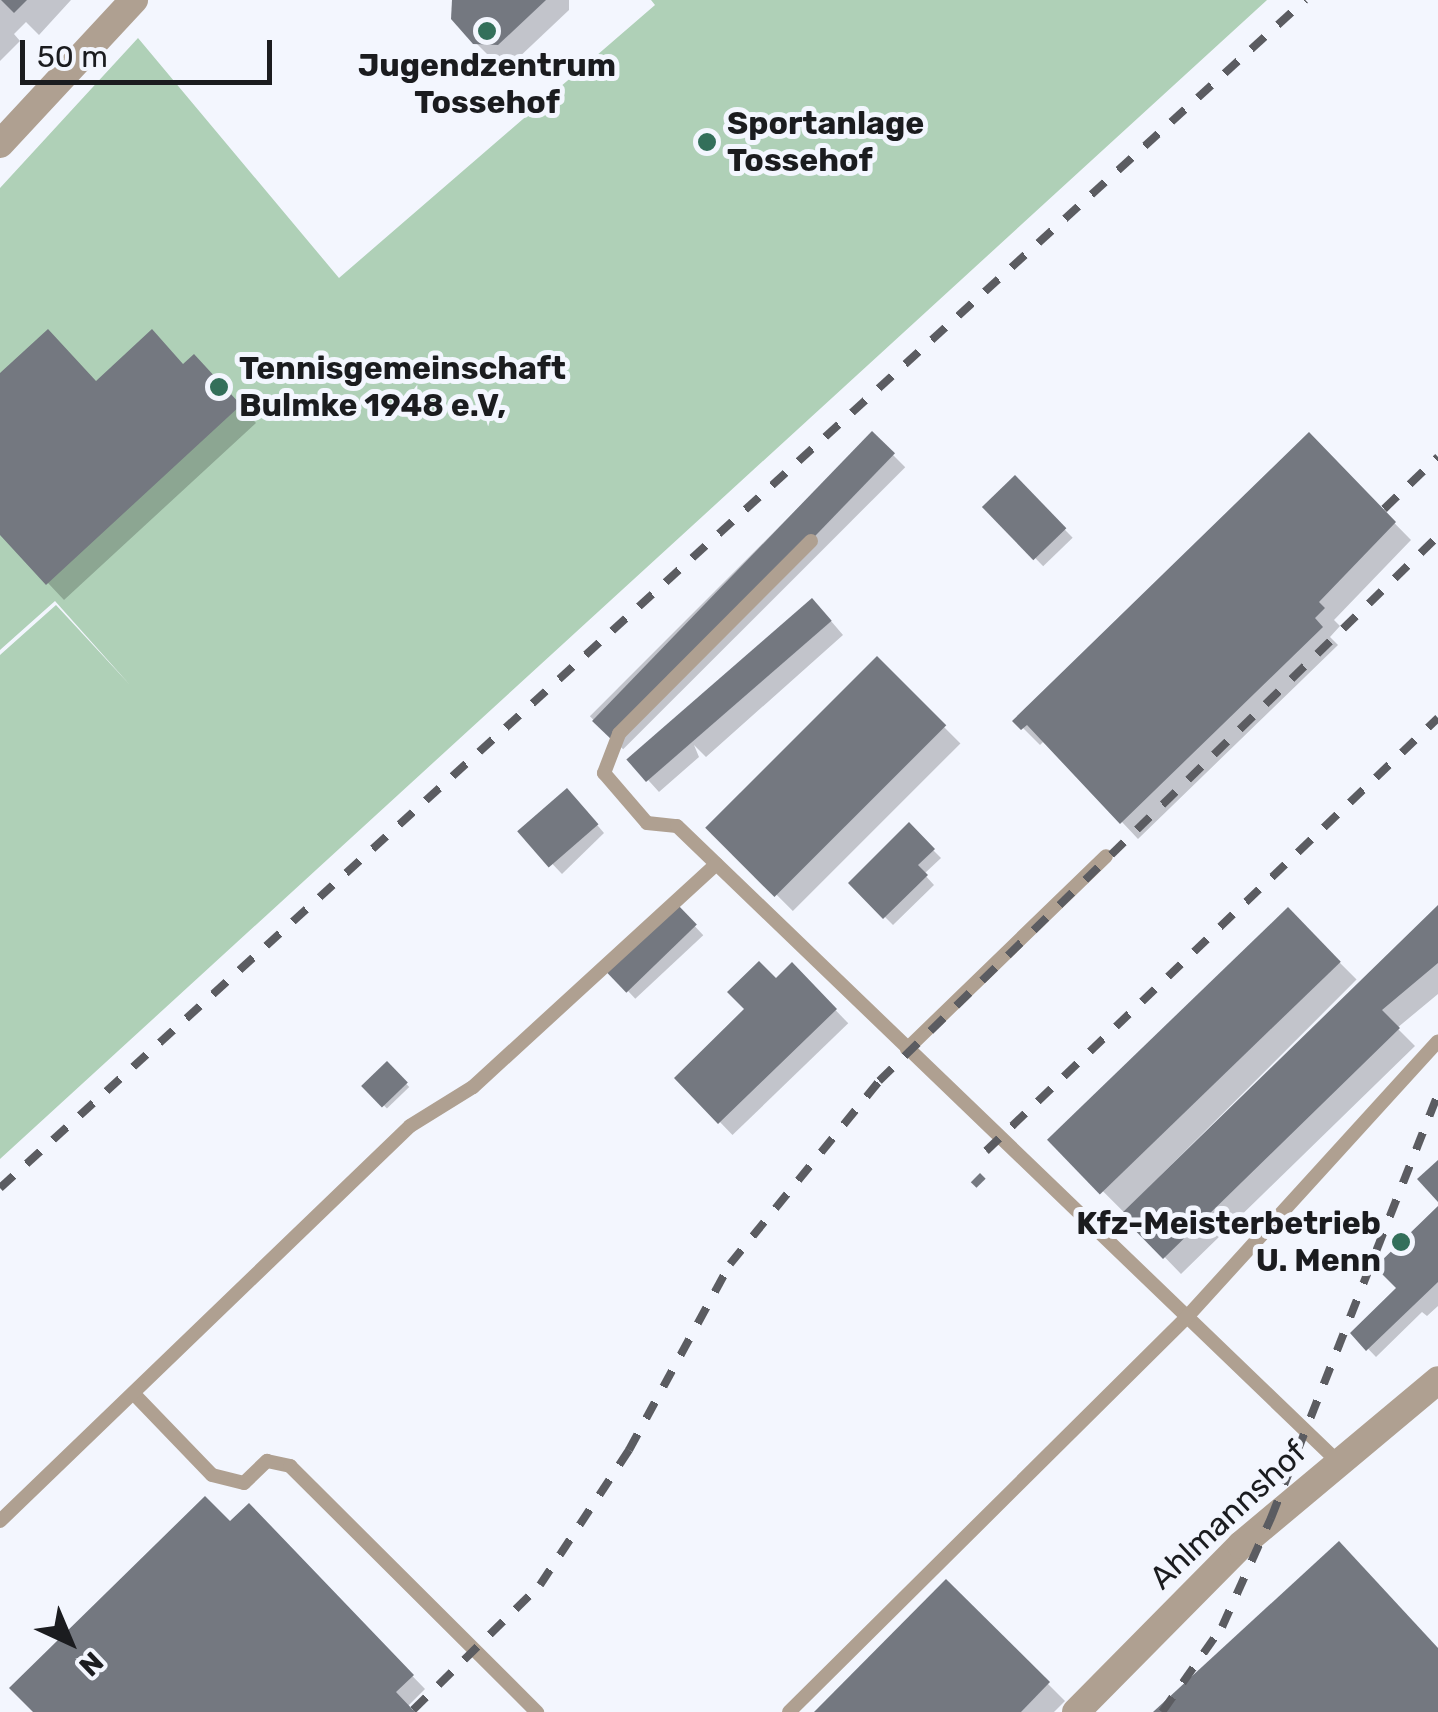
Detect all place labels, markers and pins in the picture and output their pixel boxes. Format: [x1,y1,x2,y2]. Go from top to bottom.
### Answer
marker: Jugendzentrum Tossehof [476,20,498,42]
place label: Jugendzentrum Tossehof [358,47,616,122]
place label: Sportanlage Tossehof [727,105,924,180]
marker: Sportanlage Tossehof [696,131,718,153]
place label: Tennisgemeinschaft Bulmke 1948 e.V, [239,350,566,425]
marker: Tennisgemeinschaft Bulmke 1948 e.V, [208,376,230,398]
place label: Kfz-Meisterbetrieb U. Menn [1076,1205,1381,1280]
marker: Kfz-Meisterbetrieb U. Menn [1390,1231,1412,1253]

